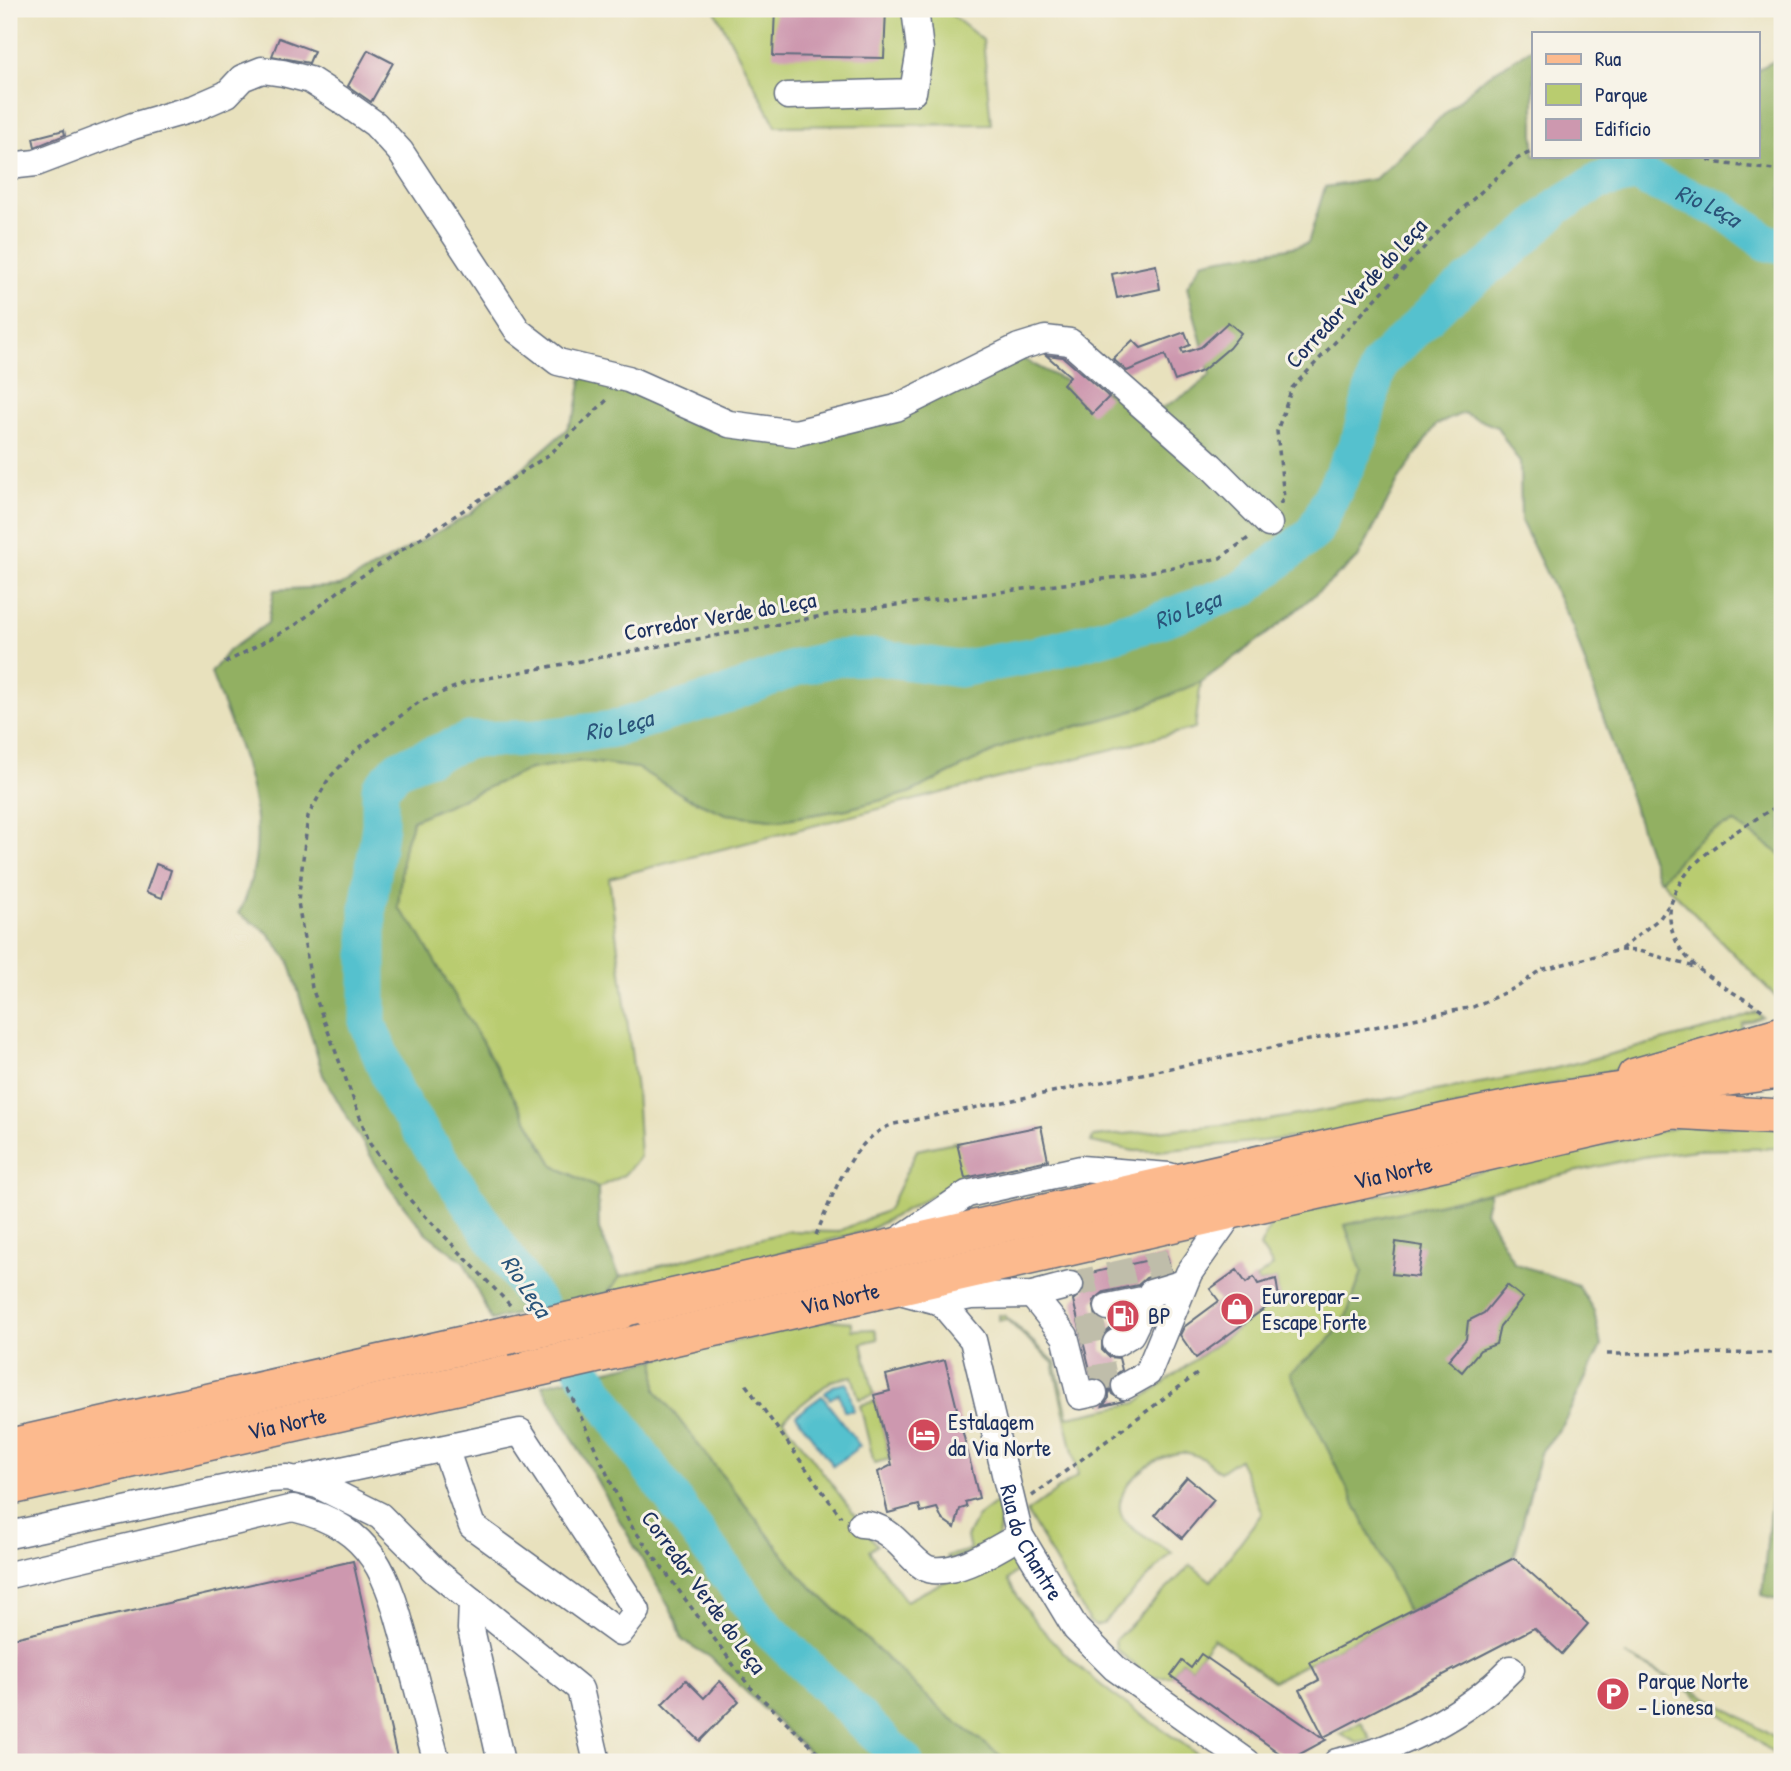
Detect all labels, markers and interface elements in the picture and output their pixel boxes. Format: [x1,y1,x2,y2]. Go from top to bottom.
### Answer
legend [1532,32,1760,158]
text: Rua [1595,44,1621,73]
text: Parque [1595,80,1648,109]
text: Edifício [1595,114,1651,143]
water label: Rio Leça [1671,176,1750,235]
street label: Corredor Verde do Leça [1278,211,1433,374]
water label: Rio Leça [1149,581,1227,636]
street label: Corredor Verde do Leça [621,583,818,648]
water label: Rio Leça [583,700,659,747]
street label: Via Norte [1350,1148,1435,1196]
water label: Rio Leça [494,1248,561,1325]
street label: Via Norte [798,1274,882,1322]
place label: Eurorepar - Escape Forte [1262,1280,1367,1337]
shop icon: Eurorepar - Escape Forte [1218,1290,1256,1328]
fuel station icon: BP [1104,1297,1142,1335]
place label: BP [1148,1300,1171,1331]
street label: Via Norte [245,1399,329,1447]
place label: Estalagem da Via Norte [948,1406,1051,1463]
hotel icon: Estalagem da Via Norte [905,1416,943,1454]
street label: Rua do Chantre [993,1481,1071,1606]
street label: Corredor Verde do Leça [635,1504,774,1680]
place label: Parque Norte - Lionesa [1638,1665,1749,1722]
parking icon: Parque Norte - Lionesa [1594,1675,1632,1713]

